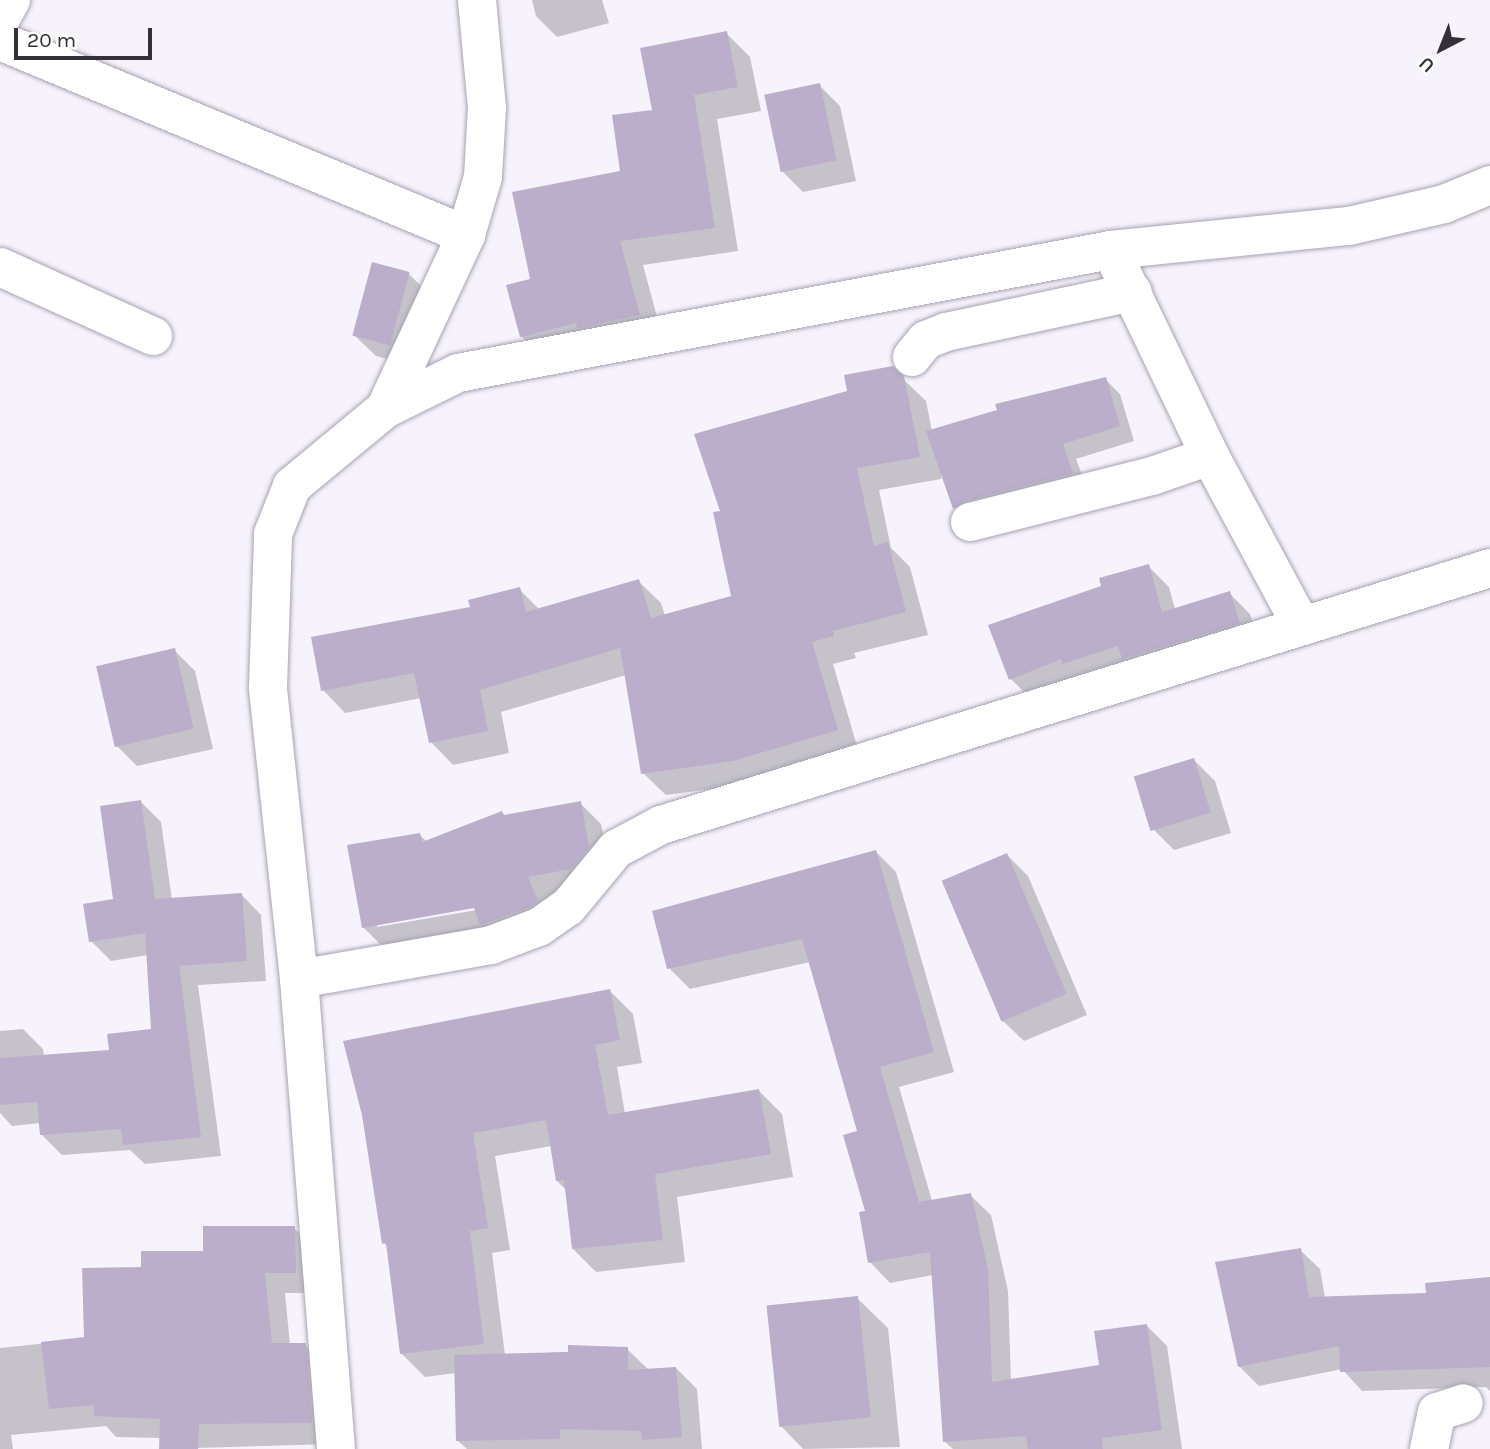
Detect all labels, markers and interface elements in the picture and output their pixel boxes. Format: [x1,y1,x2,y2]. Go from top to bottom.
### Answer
scale bar [18,14,156,58]
north arrow [1406,14,1476,84]
text: 20 m [27,28,76,52]
text: U [1415,52,1439,77]

